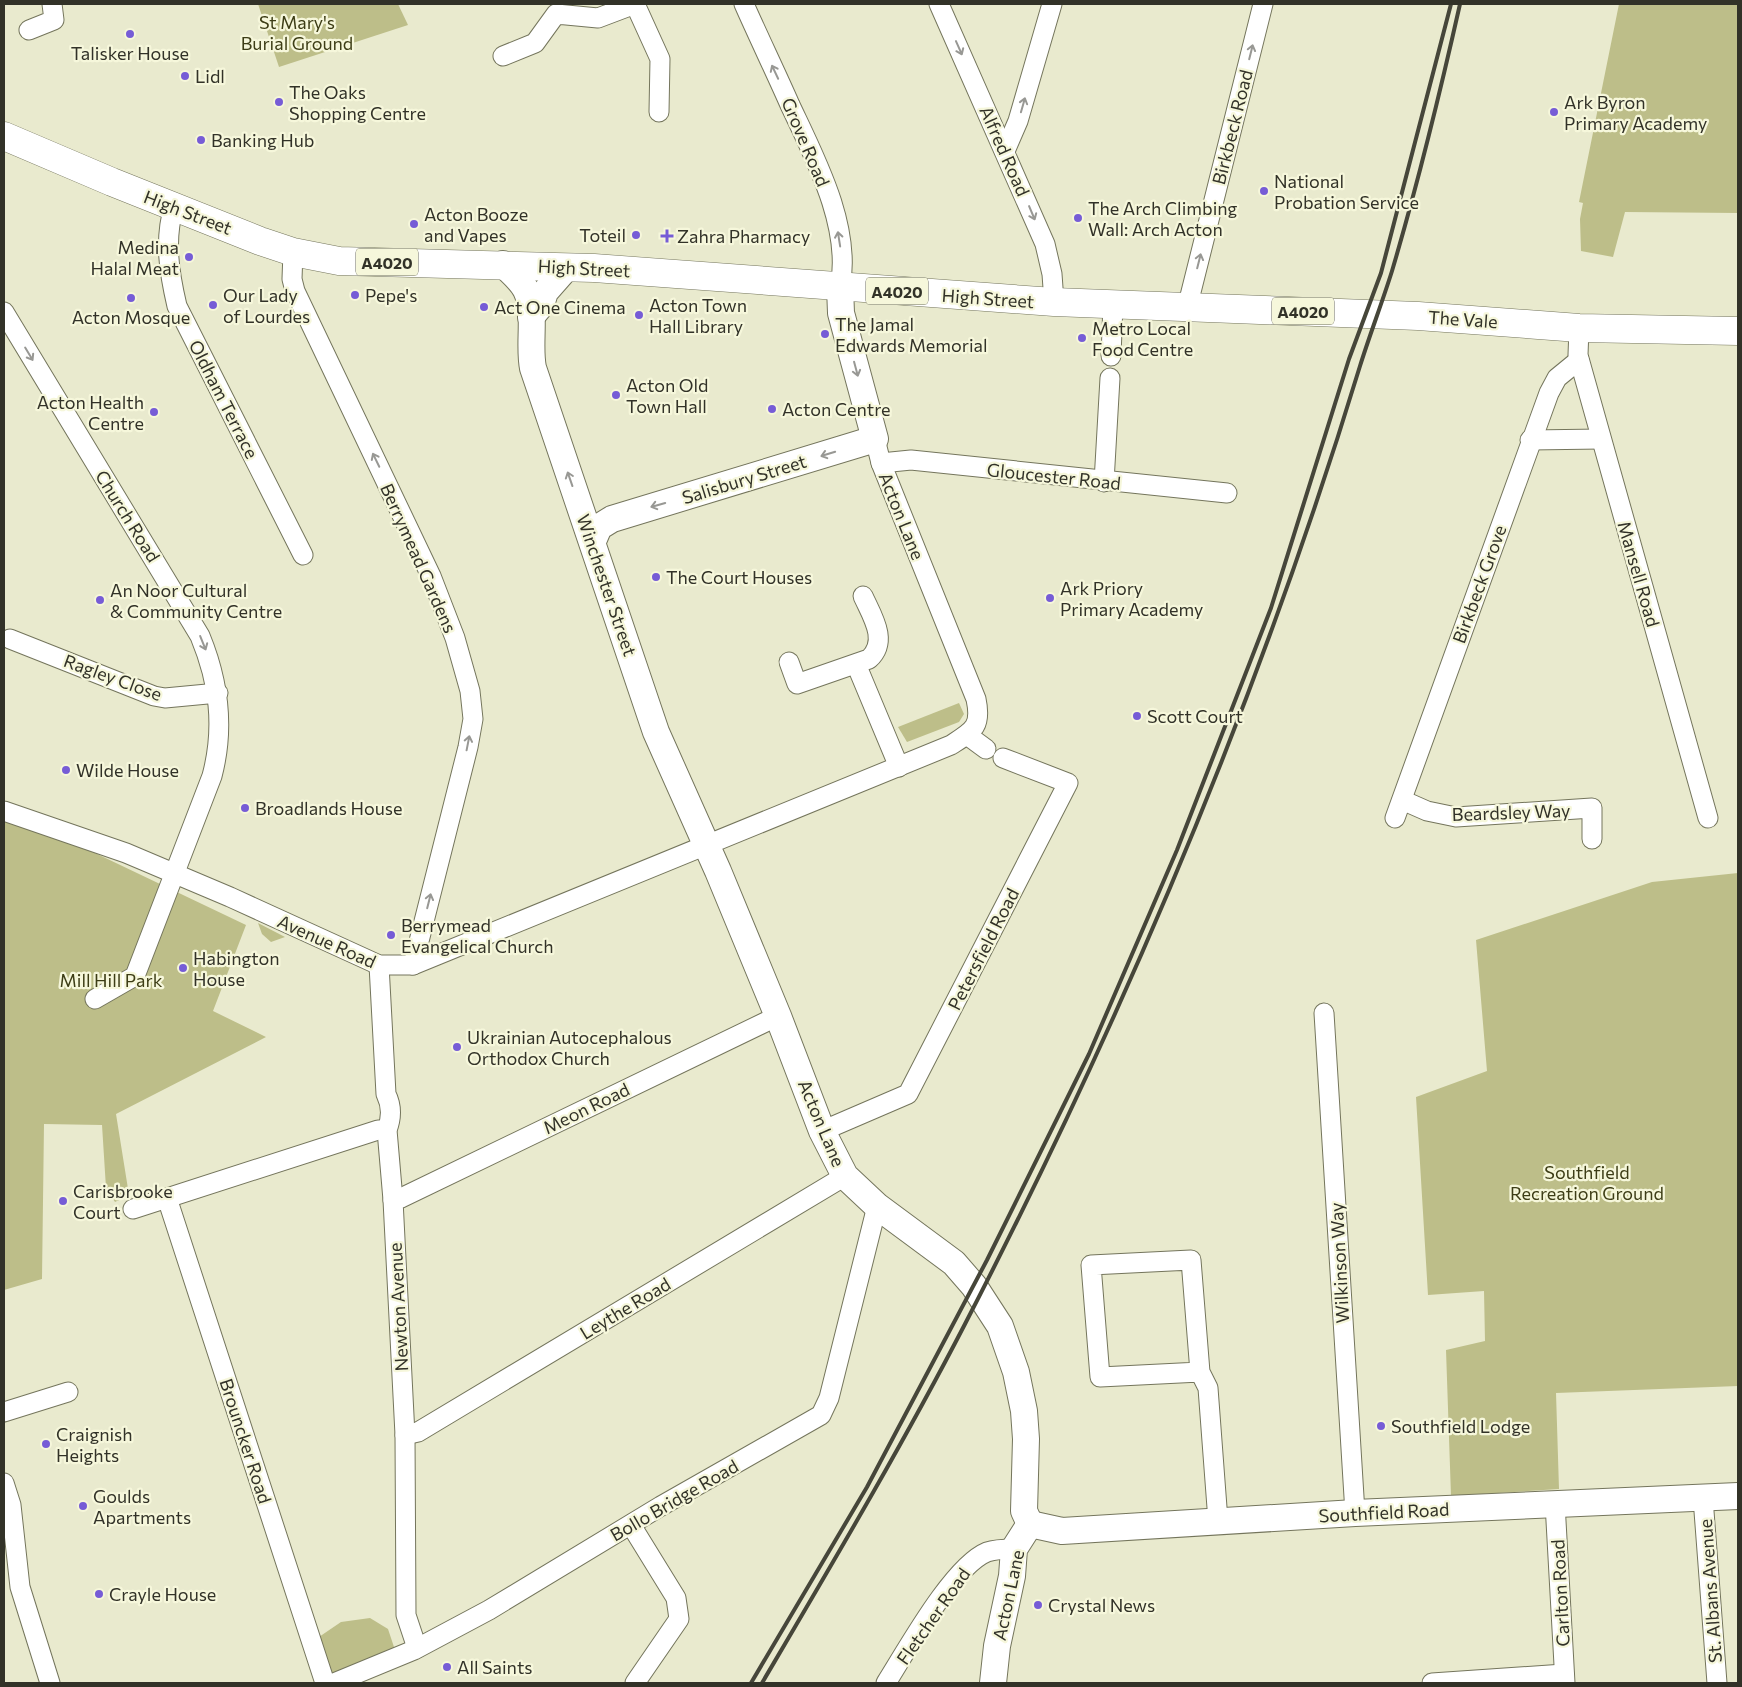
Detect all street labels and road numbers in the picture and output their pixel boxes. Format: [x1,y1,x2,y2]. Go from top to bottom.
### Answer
street label: Birkbeck Road [1207,67,1257,187]
street label: Grove Road [777,94,835,190]
street label: Alfred Road [975,103,1035,199]
street label: High Street [141,185,235,239]
road number: A4020 [356,248,418,276]
street label: High Street [537,255,631,281]
road number: A4020 [866,278,928,304]
street label: High Street [941,284,1035,312]
road number: A4020 [1272,298,1334,324]
street label: The Vale [1427,306,1499,332]
street label: Oldham Terrace [185,336,263,462]
street label: Salisbury Street [679,450,809,508]
street label: Gloucester Road [986,458,1122,494]
street label: Church Road [91,466,165,566]
street label: Acton Lane [875,469,929,563]
street label: Berrymead Gardens [376,480,462,636]
street label: Winchester Street [572,511,642,659]
street label: Mansell Road [1613,519,1665,629]
street label: Birkbeck Grove [1447,522,1511,646]
street label: Ragley Close [61,649,165,705]
street label: Beardsley Way [1451,799,1571,825]
street label: Petersfield Road [943,884,1023,1014]
street label: Avenue Road [274,909,380,973]
street label: Acton Lane [794,1076,850,1170]
street label: Meon Road [539,1078,633,1138]
street label: Wilkinson Way [1325,1202,1353,1324]
street label: Newton Avenue [384,1242,412,1372]
street label: Leythe Road [576,1272,674,1344]
street label: Brouncker Road [215,1376,277,1506]
street label: Bollo Bridge Road [606,1454,742,1546]
street label: Southfield Road [1318,1498,1450,1526]
street label: St. Albans Avenue [1694,1518,1726,1664]
street label: Carlton Road [1546,1539,1574,1647]
street label: Acton Lane [988,1548,1028,1642]
street label: Fletcher Road [892,1563,974,1669]

